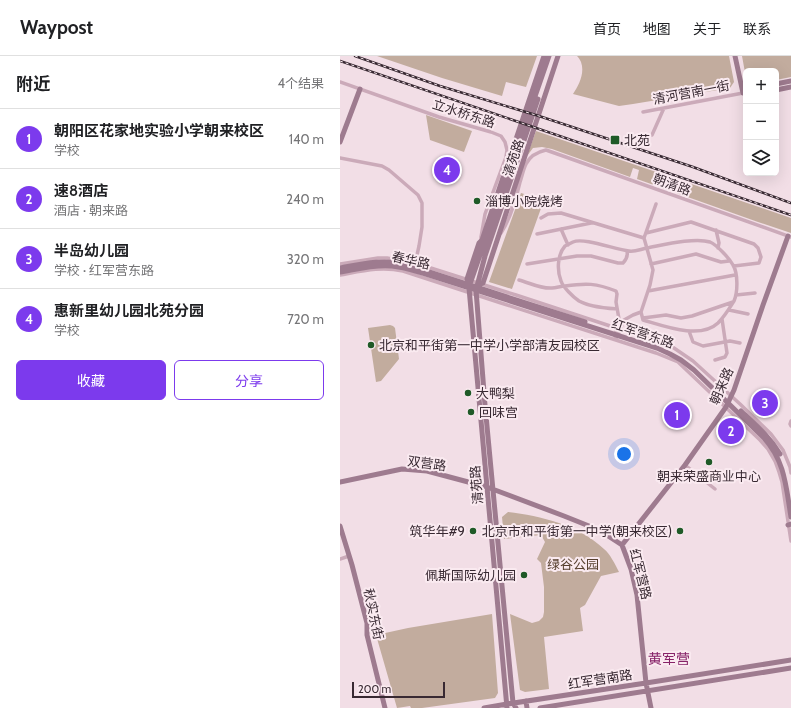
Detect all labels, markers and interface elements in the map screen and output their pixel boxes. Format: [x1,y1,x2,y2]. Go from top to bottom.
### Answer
text: Waypost [20,16,93,39]
text: 首页 [593,20,621,38]
text: 地图 [643,20,671,38]
text: 关于 [693,20,721,38]
text: 联系 [743,20,771,38]
map controls [743,68,779,176]
button: + [743,68,779,104]
text: 附近 [16,74,50,94]
text: 4个结果 [277,75,324,91]
street label: 清河营南一街 [651,77,731,107]
street label: 立水桥东路 [431,95,497,131]
button: − [743,104,779,140]
text: 朝阳区花家地实验小学朝来校区 [54,122,264,140]
text: 1 [27,131,31,147]
text: 140 m [289,131,324,147]
place label: 北苑 [624,132,650,148]
marker: 北苑 [609,134,621,146]
street label: 清苑路 [499,137,527,179]
button: layers [743,140,779,176]
text: 学校 [54,142,80,158]
pin: 4 [434,155,460,185]
street label: 朝清路 [651,170,693,198]
text: 速8酒店 [54,182,108,200]
text: 2 [26,191,32,207]
text: 240 m [286,191,324,207]
place label: 淄博小院烧烤 [485,193,563,209]
marker: 淄博小院烧烤 [472,196,482,206]
text: 酒店 · 朝来路 [54,202,128,218]
text: 半岛幼儿园 [54,242,129,260]
street label: 春华路 [390,248,432,272]
text: 3 [25,251,33,267]
text: 320 m [287,251,324,267]
text: 学校 · 红军营东路 [54,262,154,278]
text: 惠新里幼儿园北苑分园 [54,302,204,320]
text: 4 [25,311,33,327]
text: 720 m [287,311,324,327]
street label: 红军营东路 [610,315,676,351]
text: 学校 [54,322,80,338]
place label: 北京和平街第一中学小学部清友园校区 [379,337,600,353]
marker: 北京和平街第一中学小学部清友园校区 [366,340,376,350]
button: 收藏 [16,360,166,400]
button: 分享 [174,360,324,400]
street label: 朝来路 [706,365,736,407]
place label: 大鸭梨 [476,385,515,401]
marker: 大鸭梨 [463,388,473,398]
pin: 3 [752,388,778,418]
pin: 1 [664,400,690,430]
place label: 回味宫 [479,404,518,420]
marker: 回味宫 [466,407,476,417]
pin: 2 [718,416,744,446]
your location [614,444,634,464]
street label: 双营路 [407,452,447,474]
marker: 朝来荣盛商业中心 [704,457,714,467]
street label: 清苑路 [466,465,486,505]
place label: 朝来荣盛商业中心 [657,468,761,484]
place label: 筑华年#9 [409,523,465,539]
place label: 北京市和平街第一中学(朝来校区) [482,523,672,539]
marker: 筑华年#9 [468,526,478,536]
marker: 北京市和平街第一中学(朝来校区) [675,526,685,536]
street label: 红军营路 [627,547,655,601]
park label: 绿谷公园 [547,556,599,572]
place label: 佩斯国际幼儿园 [425,567,516,583]
marker: 佩斯国际幼儿园 [519,570,529,580]
street label: 秋实东街 [361,587,387,641]
district label: 黄军营 [648,650,690,668]
street label: 红军营南路 [567,666,633,692]
scale bar [352,680,445,699]
text: 200 m [358,682,391,696]

